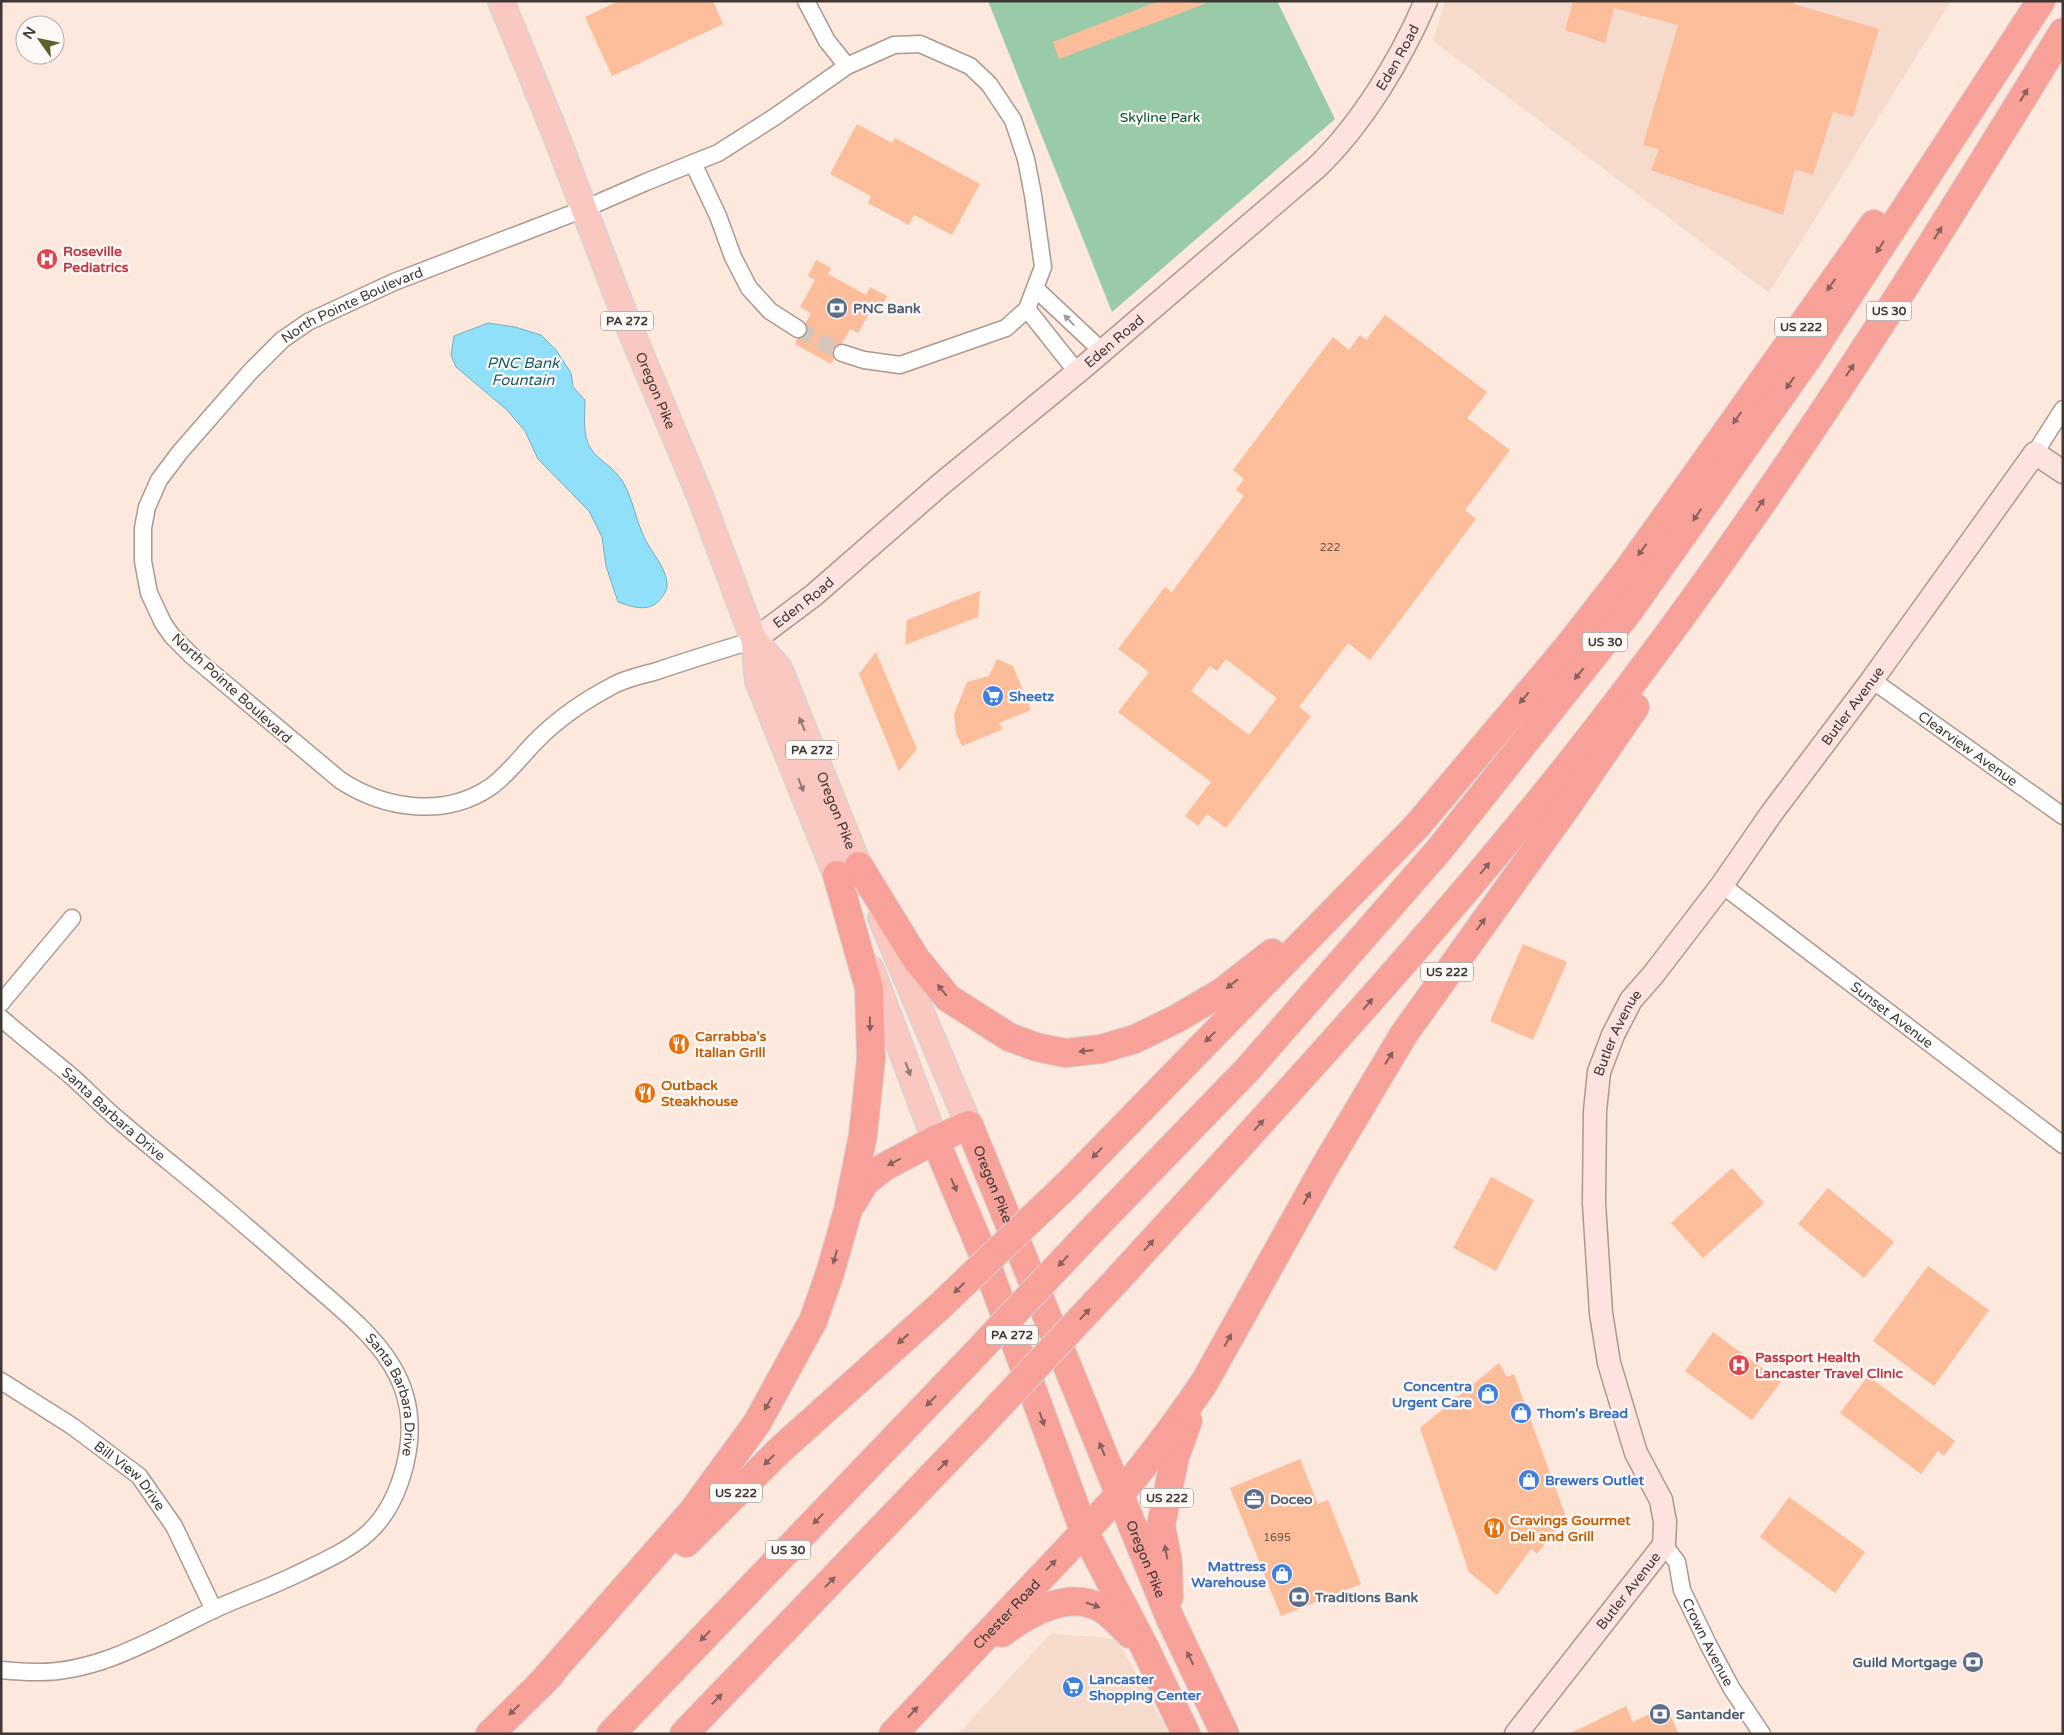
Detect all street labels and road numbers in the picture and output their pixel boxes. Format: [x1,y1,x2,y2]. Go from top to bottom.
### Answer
street label: Eden Road [1373,22,1423,94]
street label: North Pointe Boulevard [278,264,426,347]
road number: US 30 [1866,302,1912,321]
street label: Eden Road [1081,311,1147,372]
road number: PA 272 [601,312,653,331]
road number: US 222 [1775,318,1827,337]
street label: Oregon Pike [632,349,679,432]
street label: Eden Road [770,574,838,632]
street label: North Pointe Boulevard [168,630,295,747]
road number: US 30 [1582,632,1628,652]
street label: Butler Avenue [1818,663,1888,749]
street label: Clearview Avenue [1915,708,2021,790]
road number: PA 272 [786,740,838,760]
street label: Oregon Pike [813,769,859,852]
road number: US 222 [1421,962,1473,982]
street label: Sunset Avenue [1847,978,1937,1052]
street label: Butler Avenue [1590,986,1645,1079]
street label: Santa Barbara Drive [58,1064,169,1165]
street label: Oregon Pike [969,1143,1016,1225]
road number: PA 272 [986,1326,1038,1344]
street label: Santa Barbara Drive [362,1330,418,1458]
street label: Bill View Drive [91,1438,169,1514]
road number: US 222 [710,1484,762,1502]
road number: US 222 [1141,1489,1193,1508]
street label: Oregon Pike [1122,1518,1169,1600]
road number: US 30 [766,1540,810,1560]
street label: Butler Avenue [1593,1549,1664,1633]
street label: Chester Road [970,1576,1044,1653]
street label: Crown Avenue [1678,1595,1737,1689]

